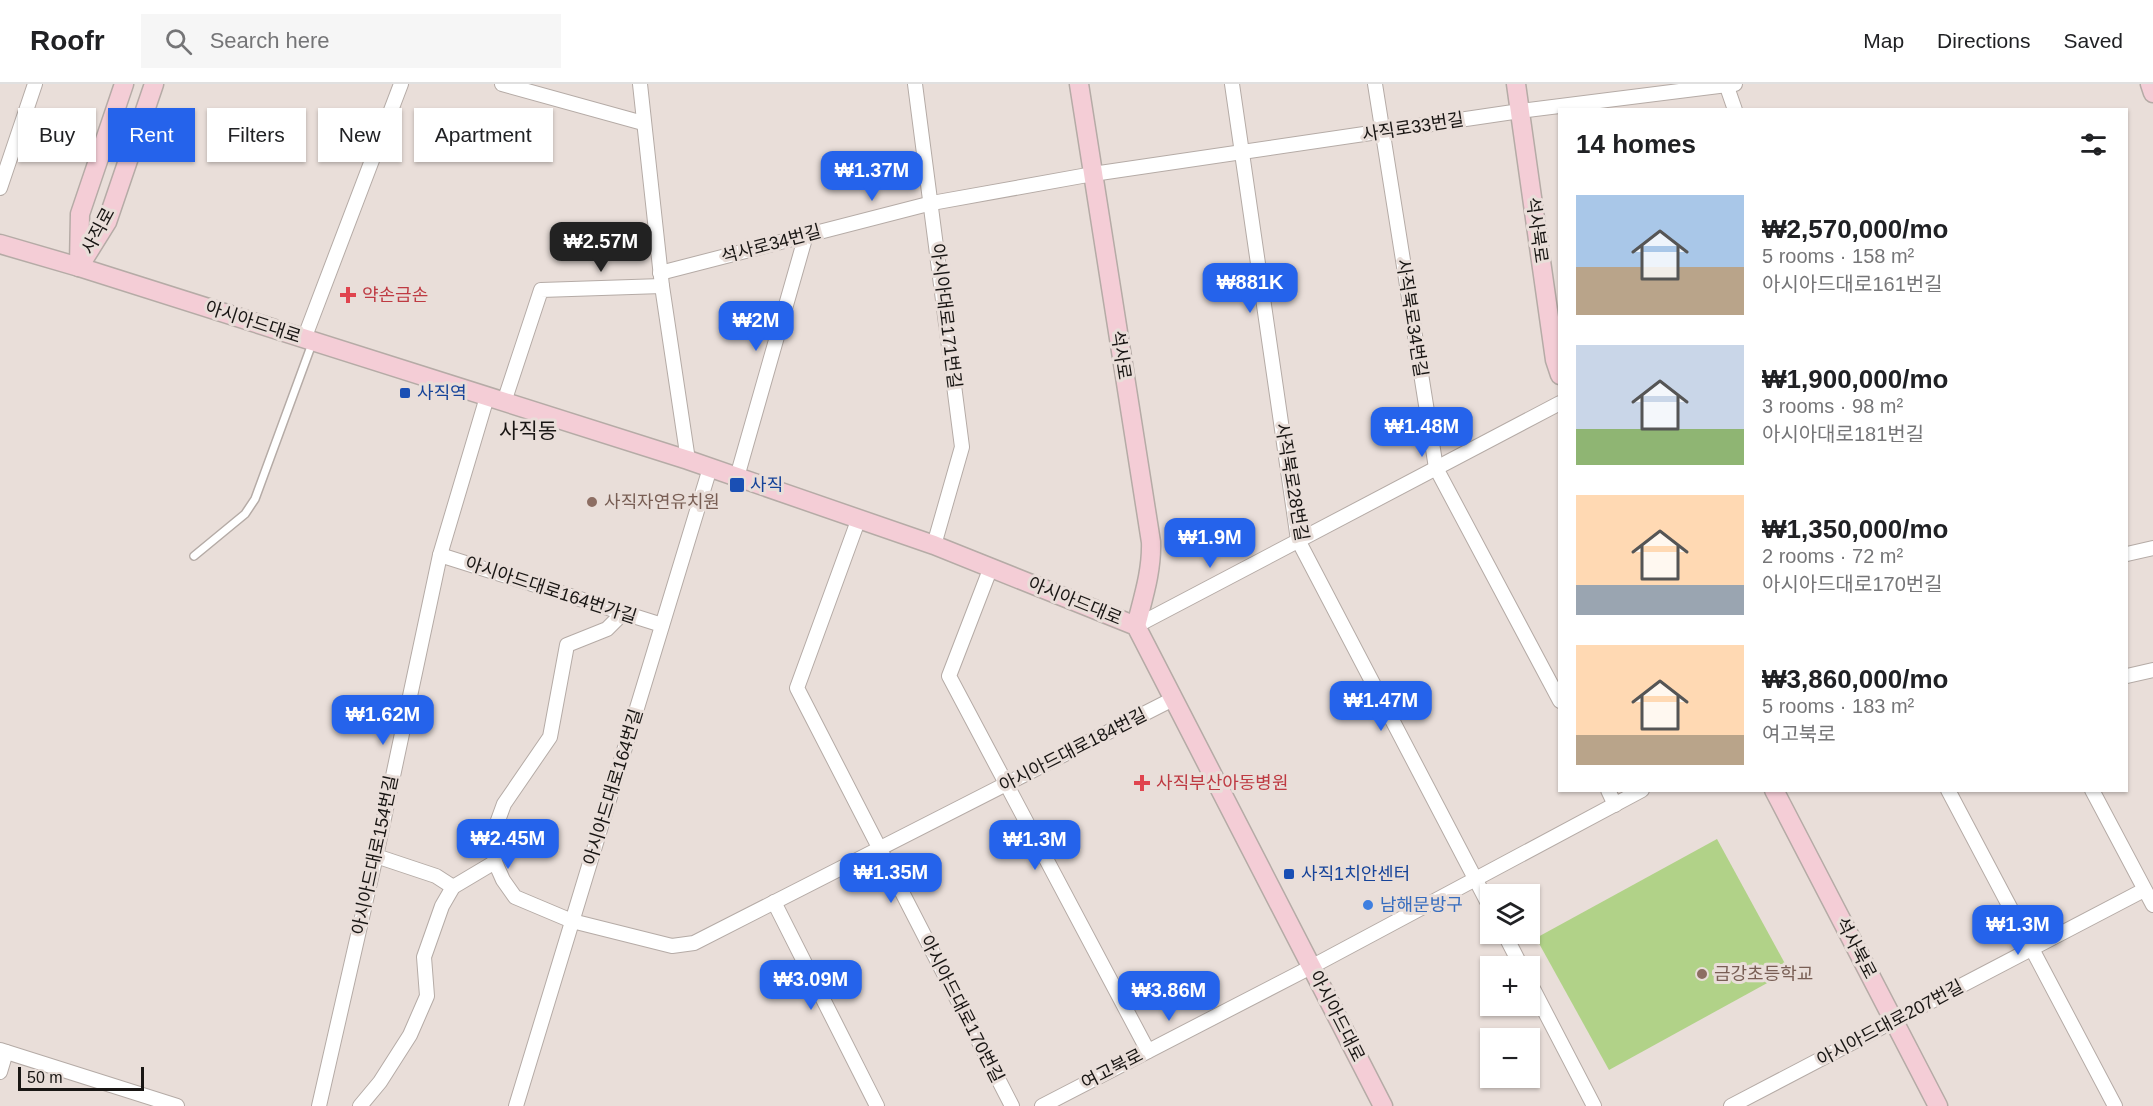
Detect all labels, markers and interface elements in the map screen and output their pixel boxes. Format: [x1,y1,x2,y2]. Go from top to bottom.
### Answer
search box [141,14,561,68]
text: Roofr [30,25,105,56]
icon: search [162,25,195,58]
text: Search here [210,28,330,53]
text: Map [1863,29,1904,52]
text: Directions [1937,29,2030,52]
text: Saved [2063,29,2123,52]
chip: Buy [18,108,96,162]
chip: Rent [108,108,195,162]
chip: Filters [207,108,306,162]
chip: New [318,108,402,162]
chip: Apartment [414,108,553,162]
street label: 사직로33번길 [1361,109,1465,145]
icon: filters [2077,128,2110,161]
text: 14 homes [1576,129,1696,159]
pin: ₩1.37M [823,151,921,202]
text: ₩1.37M [835,159,909,181]
street label: 석사북로 [1522,196,1552,264]
street label: 사직로 [78,204,118,258]
text: ₩2,570,000/mo [1762,214,1948,244]
icon: home [1624,219,1696,291]
street label: 석사로34번길 [719,221,823,267]
pin: ₩2.57M [552,222,650,273]
text: ₩2.57M [564,230,638,252]
street label: 아시아대로171번길 [927,242,965,390]
text: 5 rooms · 158 m² [1762,245,1914,267]
street label: 사직북로34번길 [1393,257,1431,379]
pin: ₩881K [1208,263,1292,314]
text: ₩881K [1217,271,1283,293]
text: 아시아드대로161번길 [1762,273,1943,295]
place label: 약손금손 [362,285,428,305]
marker: 약손금손 [339,286,357,304]
street label: 아시아드대로 [203,297,303,347]
pin: ₩2M [727,301,785,352]
text: ₩2M [733,309,779,331]
street label: 석사로 [1107,329,1135,381]
text: ₩1,900,000/mo [1762,364,1948,394]
icon: home [1624,369,1696,441]
place label: 사직역 [417,383,467,403]
marker: 사직역 [398,386,412,400]
text: 3 rooms · 98 m² [1762,395,1903,417]
pin: ₩1.48M [1373,407,1471,458]
text: ₩1.48M [1385,415,1459,437]
district label: 사직동 [499,419,557,442]
street label: 사직북로28번길 [1272,421,1312,543]
text: 아시아대로181번길 [1762,423,1924,445]
place label: 사직 [750,475,783,495]
marker: 사직 [728,476,746,494]
place label: 사직자연유치원 [604,492,720,512]
marker: 사직자연유치원 [585,495,599,509]
text: ₩1,350,000/mo [1762,514,1948,544]
pin: ₩1.9M [1168,518,1252,569]
icon: home [1624,519,1696,591]
text: ₩1.9M [1178,526,1242,548]
text: 2 rooms · 72 m² [1762,545,1903,567]
street label: 아시아드대로164번가길 [463,553,639,627]
street label: 아시아드대로 [1025,573,1125,629]
text: 아시아드대로170번길 [1762,573,1943,595]
text: ₩3,860,000/mo [1762,664,1948,694]
icon: home [1624,669,1696,741]
pin: ₩1.47M [1332,681,1430,732]
text: ₩1.47M [1344,689,1418,711]
pin: ₩1.62M [334,695,432,746]
text: 5 rooms · 183 m² [1762,695,1914,717]
text: ₩1.62M [346,703,420,725]
street label: 아시아드대로184번길 [996,704,1150,796]
street label: 아시아드대로164번길 [580,706,646,868]
text: 여고북로 [1762,723,1836,745]
street label: 아시아드대로154번길 [348,773,402,937]
place label: 사직부산아동병원 [1156,773,1288,793]
marker: 사직부산아동병원 [1133,774,1151,792]
pin: ₩2.45M [459,819,557,870]
pin: ₩1.3M [993,820,1077,871]
text: ₩2.45M [471,827,545,849]
text: ₩1.3M [1003,828,1067,850]
pin: ₩1.35M [842,853,940,904]
text: ₩1.35M [854,861,928,883]
place label: 사직1치안센터 [1301,864,1410,884]
marker: 사직1치안센터 [1282,867,1296,881]
map controls [1480,884,1540,1088]
button: layers [1480,884,1540,944]
place label: 남해문방구 [1380,895,1463,915]
marker: 남해문방구 [1361,898,1375,912]
pin: ₩1.3M [1976,905,2060,956]
text: ₩1.3M [1986,913,2050,935]
street label: 석사북로 [1832,914,1880,982]
street label: 아시아드대로170번길 [916,932,1008,1086]
button: + [1480,956,1540,1016]
pin: ₩3.09M [762,960,860,1011]
place label: 금강초등학교 [1714,964,1813,984]
street label: 아시아드대로 [1306,967,1368,1065]
marker: 금강초등학교 [1695,967,1709,981]
text: ₩3.09M [774,968,848,990]
pin: ₩3.86M [1120,971,1218,1022]
street label: 아시아드대로207번길 [1814,976,1966,1070]
text: ₩3.86M [1132,979,1206,1001]
button: − [1480,1028,1540,1088]
street label: 여고북로 [1078,1045,1146,1093]
scale bar [18,1064,144,1092]
text: 50 m [27,1069,63,1086]

